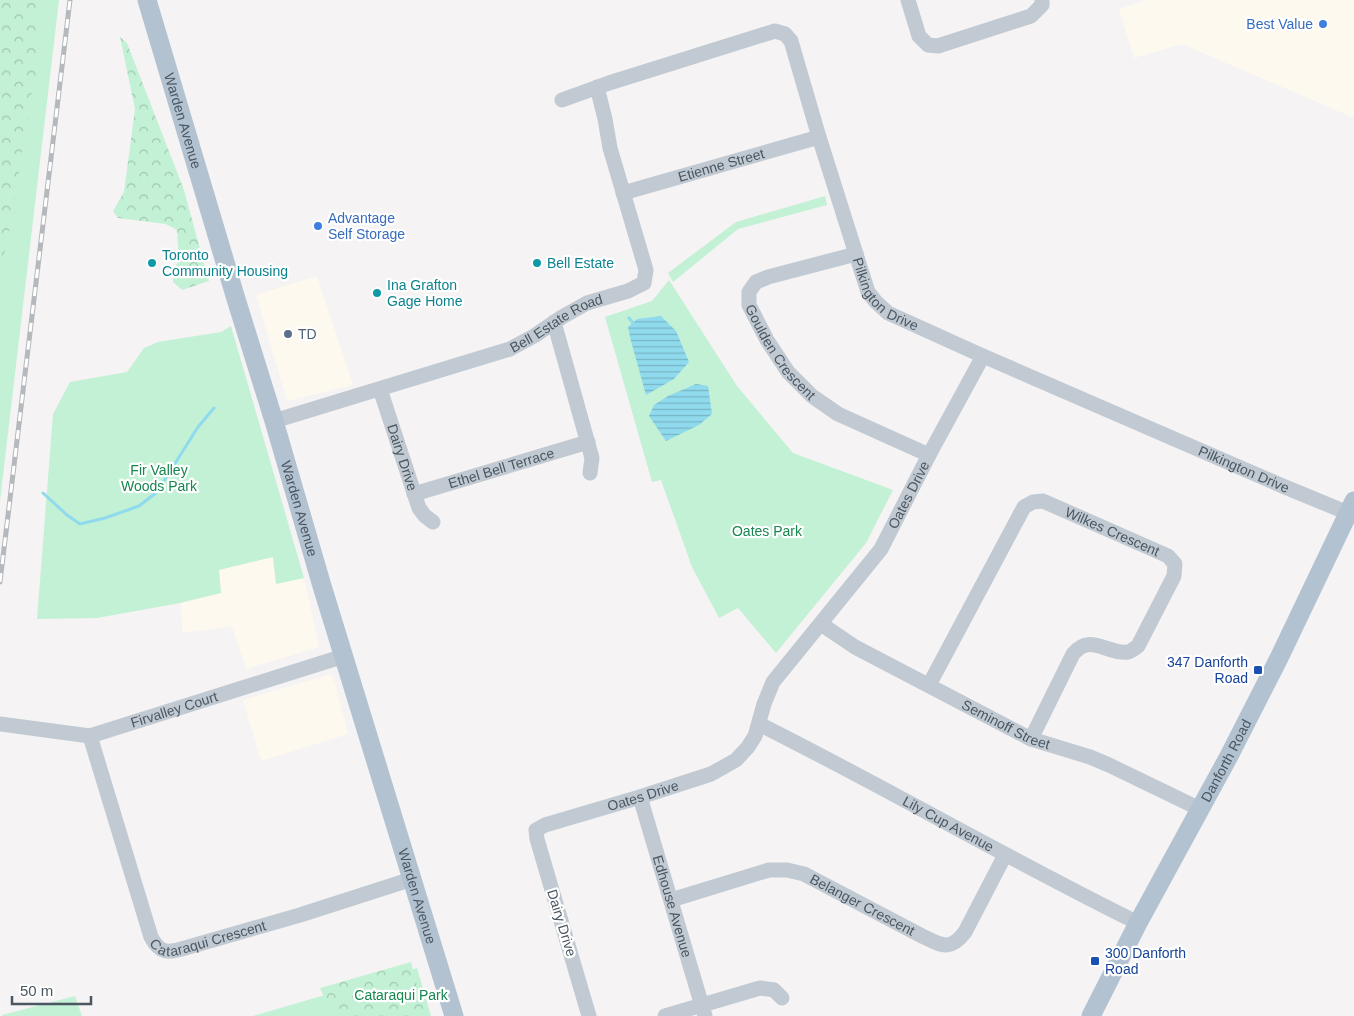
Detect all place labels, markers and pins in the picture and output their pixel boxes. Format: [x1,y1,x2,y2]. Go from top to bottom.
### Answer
place label: Best Value [1246,16,1313,32]
marker: Best Value [1317,18,1329,30]
place label: Advantage Self Storage [328,210,405,242]
marker: Advantage Self Storage [312,220,324,232]
place label: Toronto Community Housing [162,247,288,279]
place label: Bell Estate [547,255,614,271]
marker: Toronto Community Housing [146,257,158,269]
marker: Bell Estate [531,257,543,269]
place label: Ina Grafton Gage Home [387,277,463,309]
marker: Ina Grafton Gage Home [371,287,383,299]
place label: TD [298,326,317,342]
marker: TD [282,328,294,340]
place label: 347 Danforth Road [1167,654,1248,686]
marker: 347 Danforth Road [1252,664,1264,676]
place label: 300 Danforth Road [1105,945,1186,977]
marker: 300 Danforth Road [1089,955,1101,967]

